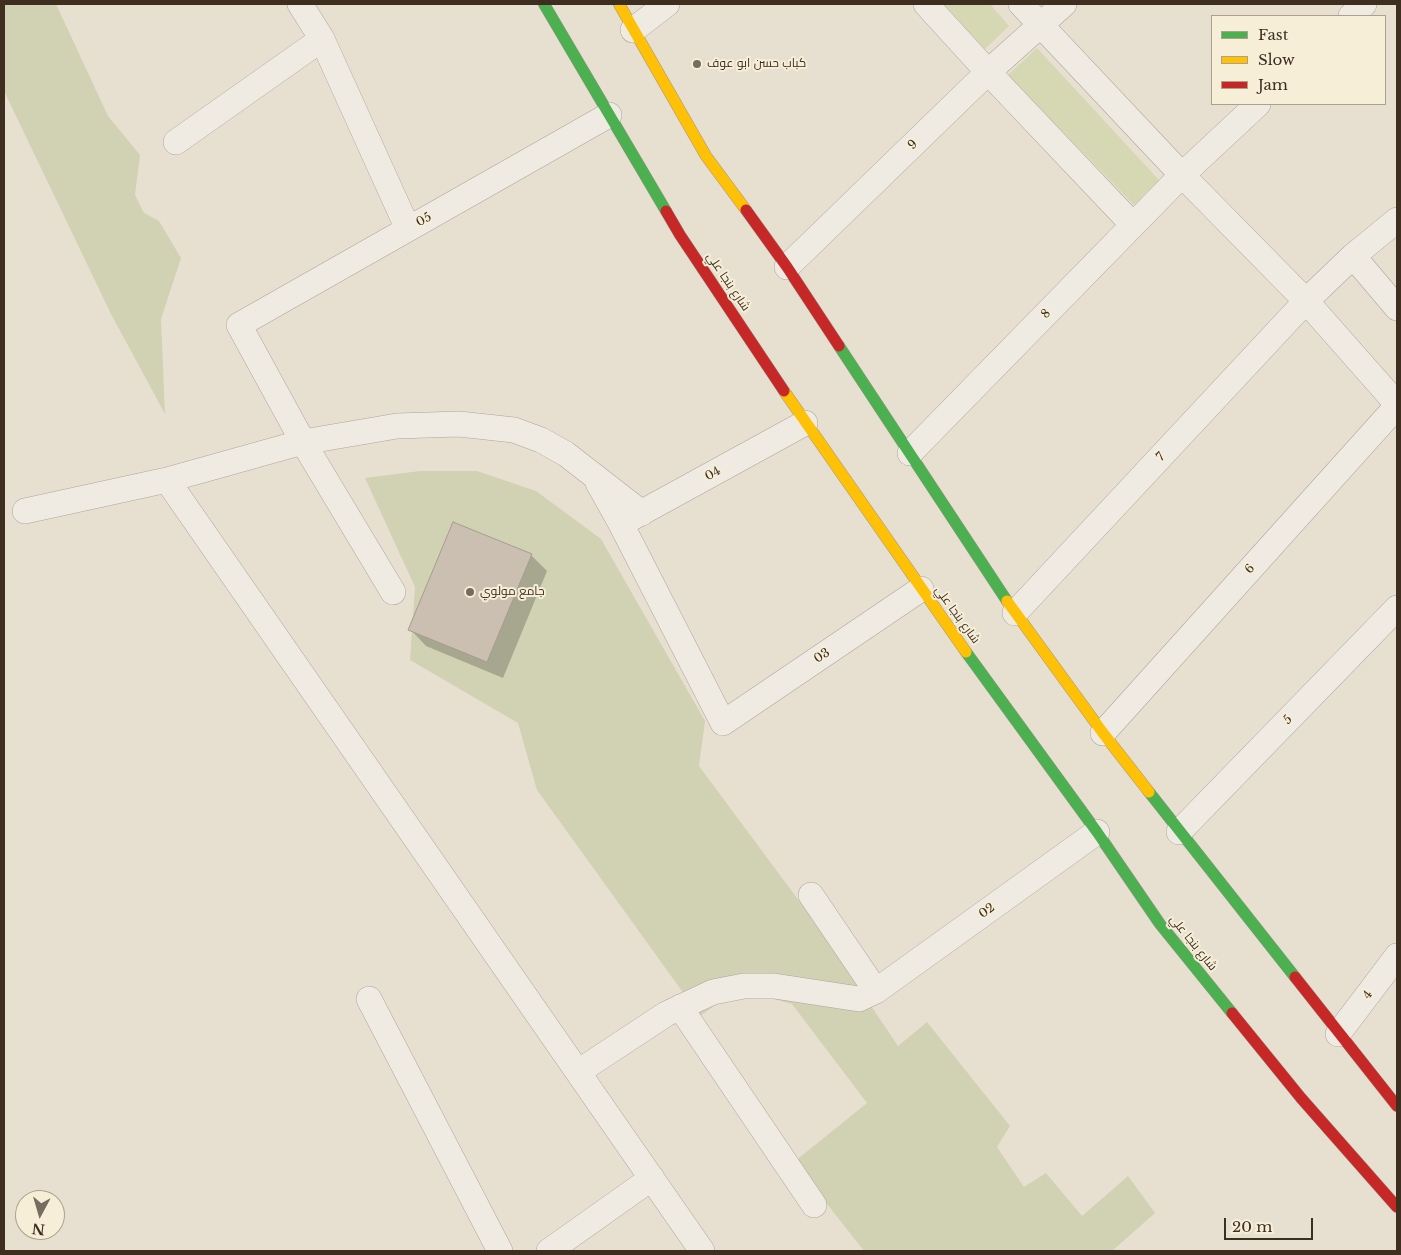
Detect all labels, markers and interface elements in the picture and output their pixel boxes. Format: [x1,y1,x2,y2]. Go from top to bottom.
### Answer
legend [1211,15,1386,105]
text: Fast [1258,25,1288,44]
text: Slow [1258,50,1295,69]
place label: كباب حسن ابو عوف [707,57,806,71]
marker: كباب حسن ابو عوف [691,58,703,70]
text: Jam [1258,75,1288,94]
street label: 9 [905,137,921,153]
street label: 05 [414,210,434,230]
street label: شارع بنجا علي [703,250,753,314]
street label: 8 [1038,306,1054,322]
street label: 7 [1154,450,1168,464]
street label: 04 [703,464,723,484]
street label: 6 [1242,561,1258,577]
street label: شارع بنجا علي [931,584,983,646]
place label: جامع مولوي [480,585,545,599]
marker: جامع مولوي [464,586,476,598]
street label: 03 [811,646,833,666]
street label: 5 [1280,713,1296,727]
street label: 02 [976,900,998,922]
street label: شارع بنجا علي [1166,912,1220,974]
street label: 4 [1360,988,1376,1002]
north arrow [15,1190,65,1240]
scale bar [1226,1208,1315,1240]
text: 20 m [1232,1217,1272,1236]
text: N [31,1219,46,1239]

